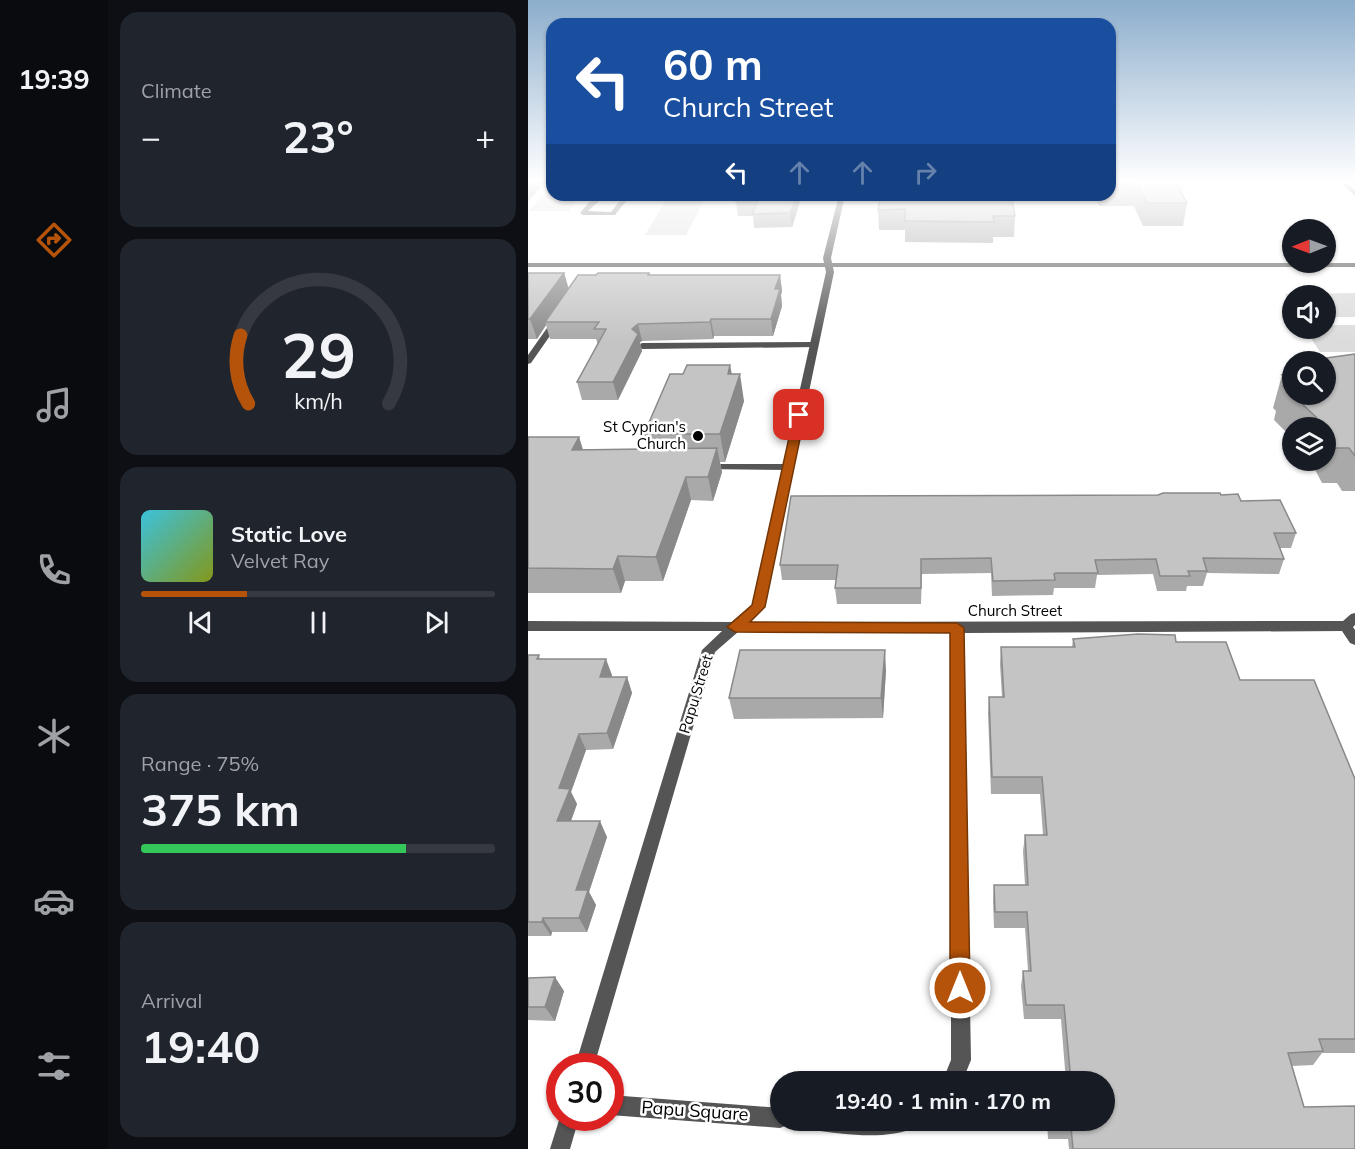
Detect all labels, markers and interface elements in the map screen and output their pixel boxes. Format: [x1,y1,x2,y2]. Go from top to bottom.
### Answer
text: 60 m [663,38,763,91]
icon: left [564,42,642,120]
text: 19:39 [18,62,90,96]
text: Climate [141,78,212,103]
text: Church Street [663,90,833,124]
text: 23° [282,108,354,164]
text: − [141,116,161,157]
text: + [475,116,495,157]
icon: left [720,156,753,189]
icon: ahead [783,156,816,189]
icon: ahead [846,156,879,189]
icon: right [909,156,942,189]
icon: directions [33,219,75,261]
north arrow [1282,219,1336,273]
map controls [1282,219,1336,471]
button: sound [1282,285,1336,339]
text: 29 [281,315,355,394]
button: search [1282,351,1336,405]
icon: music [33,384,75,426]
text: km/h [294,388,342,415]
pin [773,389,824,440]
icon: arrive [782,398,815,431]
place label: St Cyprian's Church [603,417,686,453]
button: layers [1282,417,1336,471]
marker: St Cyprian's Church [691,429,705,443]
text: Static Love [231,520,347,548]
text: Velvet Ray [231,548,329,573]
icon: phone [33,549,75,591]
street label: Church Street [968,601,1062,620]
icon: previous [184,606,217,639]
icon: pause [302,606,335,639]
icon: next [420,606,453,639]
street label: Papu Street [675,652,717,736]
icon: climate [33,715,75,757]
text: Range · 75% [141,751,259,776]
text: 375 km [141,781,300,837]
icon: car [33,880,75,922]
position arrow [928,956,992,1020]
text: Arrival [141,988,202,1013]
text: 19:40 [141,1018,260,1074]
icon: filters [33,1045,75,1087]
speed limit sign: 30 [546,1053,624,1131]
text: 19:40 · 1 min · 170 m [834,1087,1051,1115]
street label: Papu Square [641,1095,749,1126]

